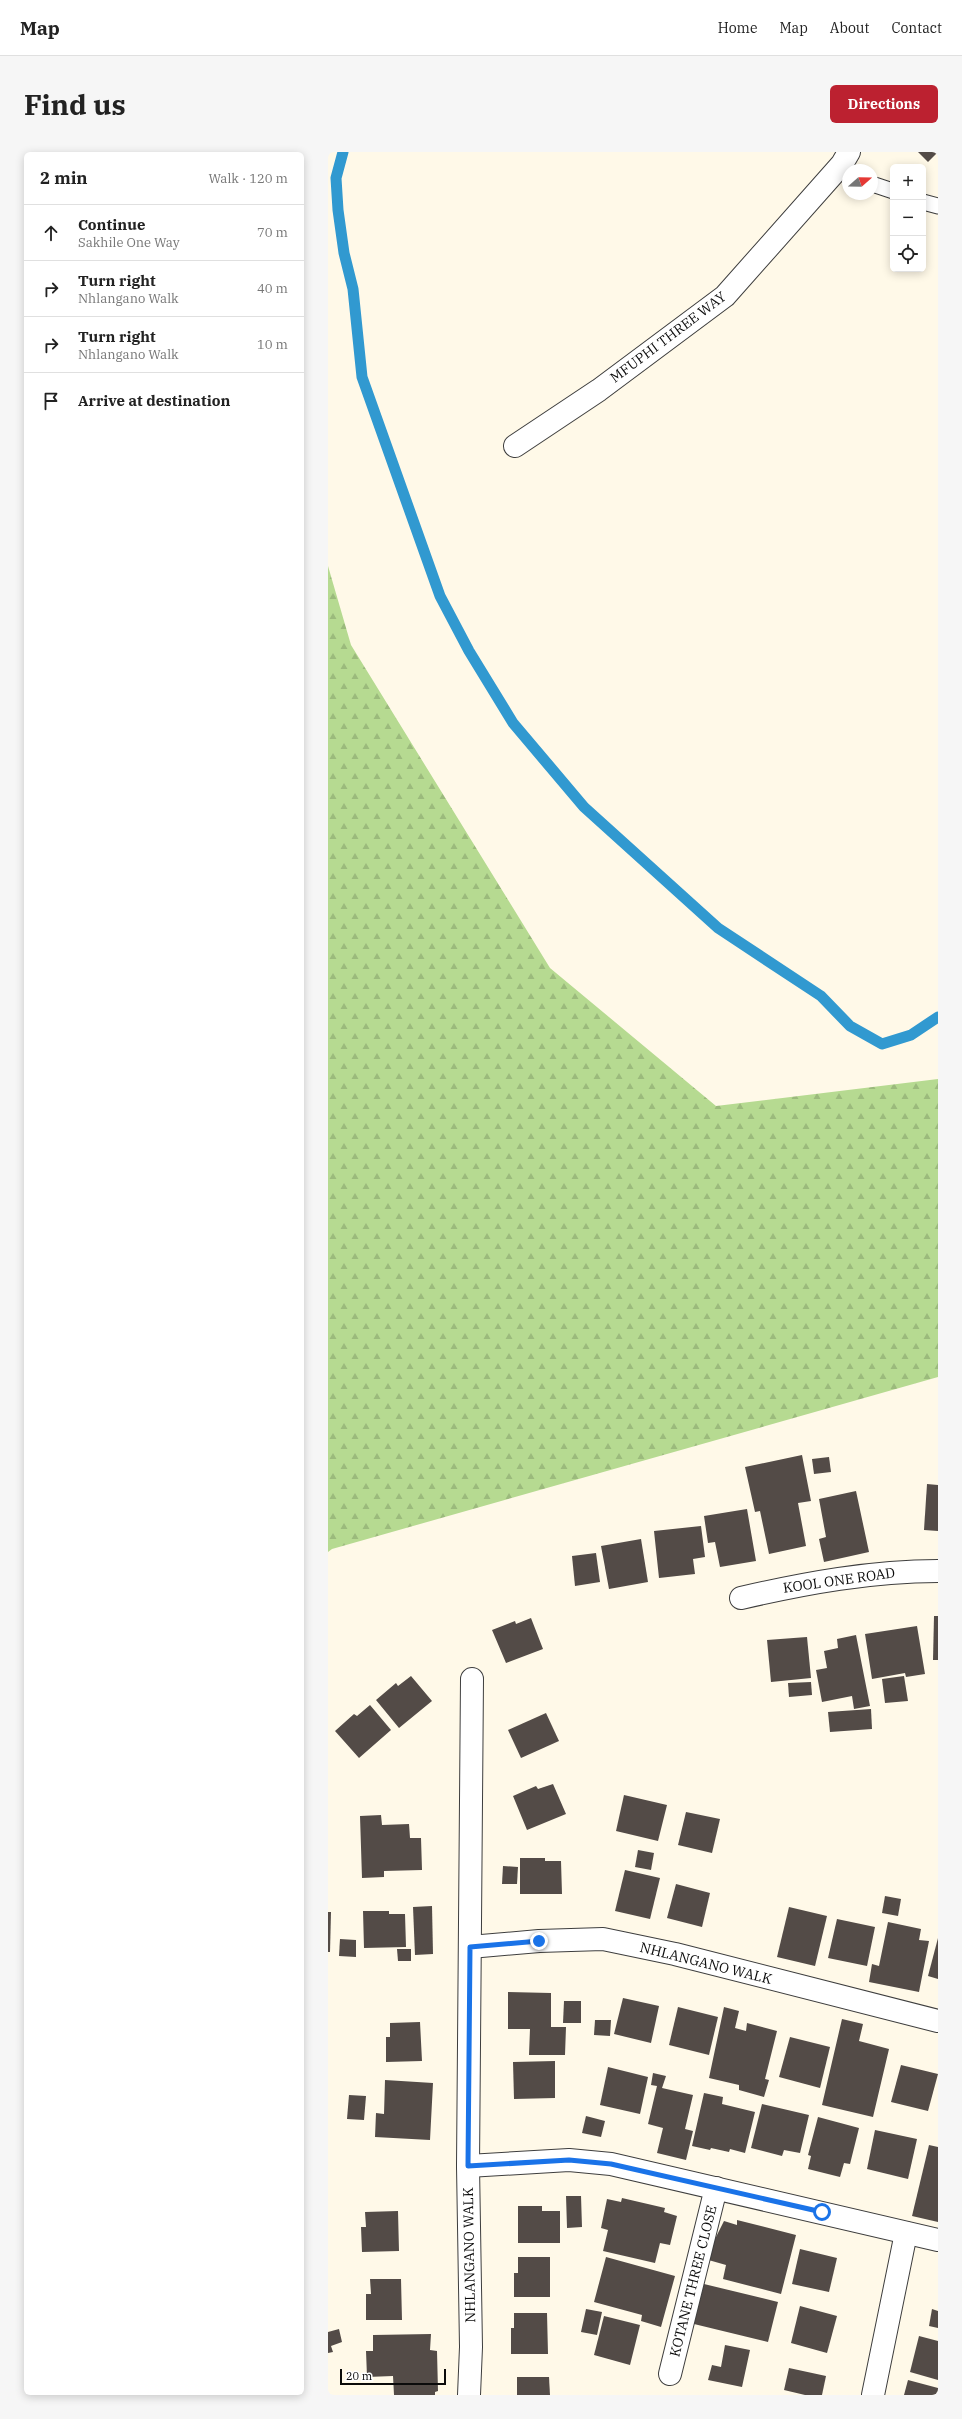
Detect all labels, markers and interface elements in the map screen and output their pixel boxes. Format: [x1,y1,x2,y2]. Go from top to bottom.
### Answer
text: Map [20,16,60,40]
text: Home [718,19,757,37]
text: Map [779,19,808,37]
text: About [830,19,869,37]
text: Contact [891,19,942,37]
button: Directions [830,85,938,123]
text: Find us [24,86,126,123]
north arrow [842,164,878,200]
map controls [890,164,926,272]
button: + [890,164,926,200]
text: 2 min [40,167,88,189]
text: Walk · 120 m [209,170,288,187]
button: − [890,200,926,236]
text: Continue [78,215,145,234]
icon: ahead [40,222,62,244]
text: 70 m [257,224,288,241]
text: Sakhile One Way [78,234,180,251]
button: locate [890,236,926,272]
text: Turn right [78,271,156,290]
icon: right [40,278,62,300]
text: 40 m [257,280,288,297]
street label: MFUPHI THREE WAY [606,287,730,387]
text: Nhlangano Walk [78,290,179,307]
text: Turn right [78,327,156,346]
icon: right [40,334,62,356]
text: 10 m [257,336,288,353]
text: Nhlangano Walk [78,346,179,363]
icon: arrive [40,390,62,412]
text: Arrive at destination [78,391,230,410]
street label: KOOL ONE ROAD [782,1563,896,1597]
route end [530,1932,548,1950]
street label: NHLANGANO WALK [638,1938,774,1988]
street label: NHLANGANO WALK [459,2187,479,2323]
street label: KOTANE THREE CLOSE [665,2203,721,2359]
route start [813,2203,831,2221]
scale bar [340,2367,446,2386]
text: 20 m [346,2369,372,2383]

